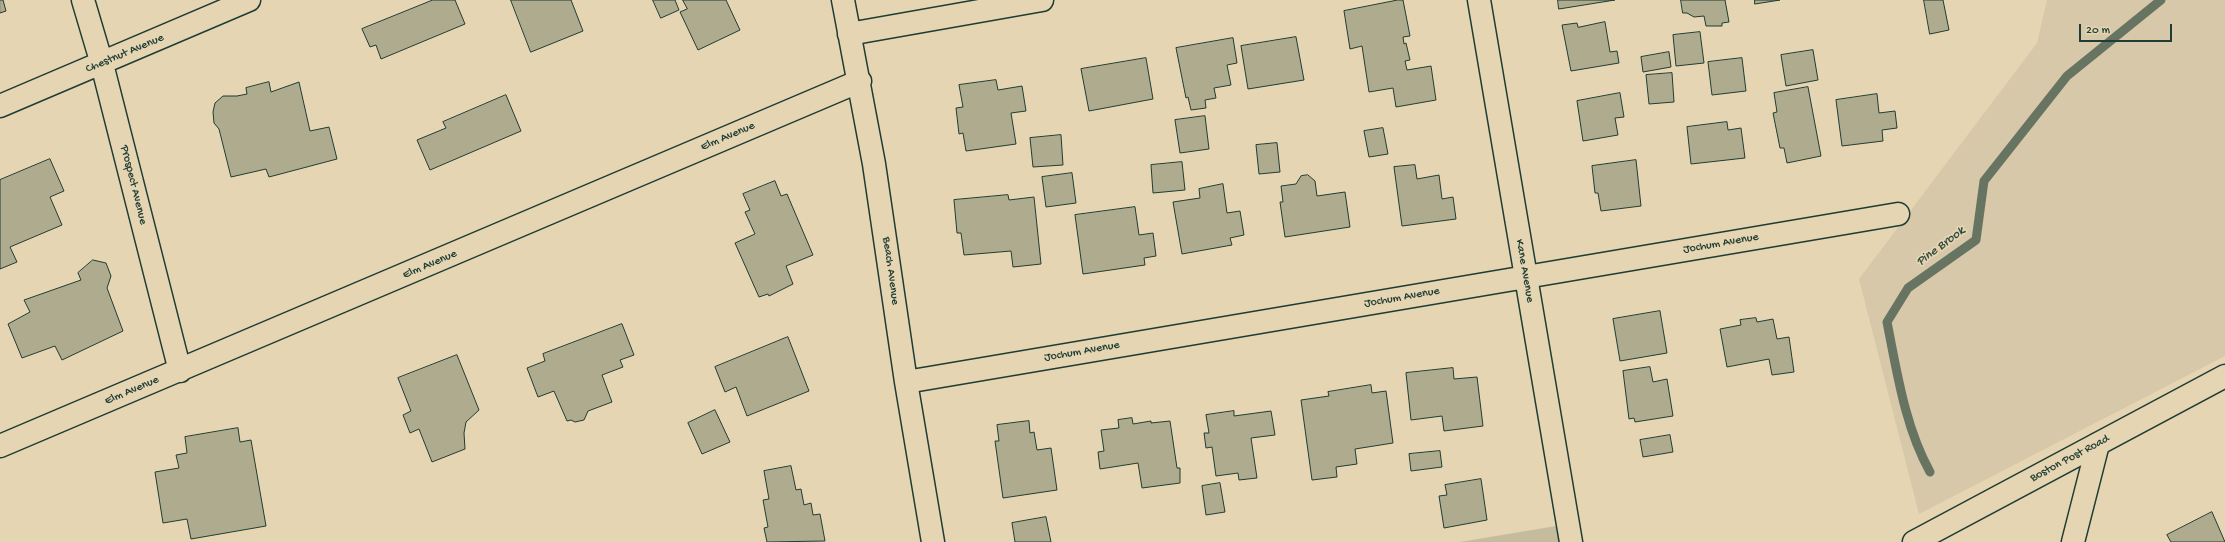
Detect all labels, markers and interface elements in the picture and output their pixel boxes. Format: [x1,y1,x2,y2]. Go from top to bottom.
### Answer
scale bar [2081,16,2174,42]
text: 20 m [2086,24,2110,38]
street label: Chestnut Avenue [84,31,166,77]
street label: Elm Avenue [699,119,757,155]
street label: Prospect Avenue [116,144,150,226]
water label: Pine Brook [1914,224,1968,270]
street label: Jochum Avenue [1682,230,1760,258]
street label: Beach Avenue [878,236,902,306]
street label: Kane Avenue [1511,238,1537,304]
street label: Elm Avenue [401,247,459,283]
street label: Jochum Avenue [1363,284,1441,312]
street label: Jochum Avenue [1043,338,1121,366]
street label: Elm Avenue [103,373,161,409]
street label: Boston Post Road [2028,432,2112,486]

